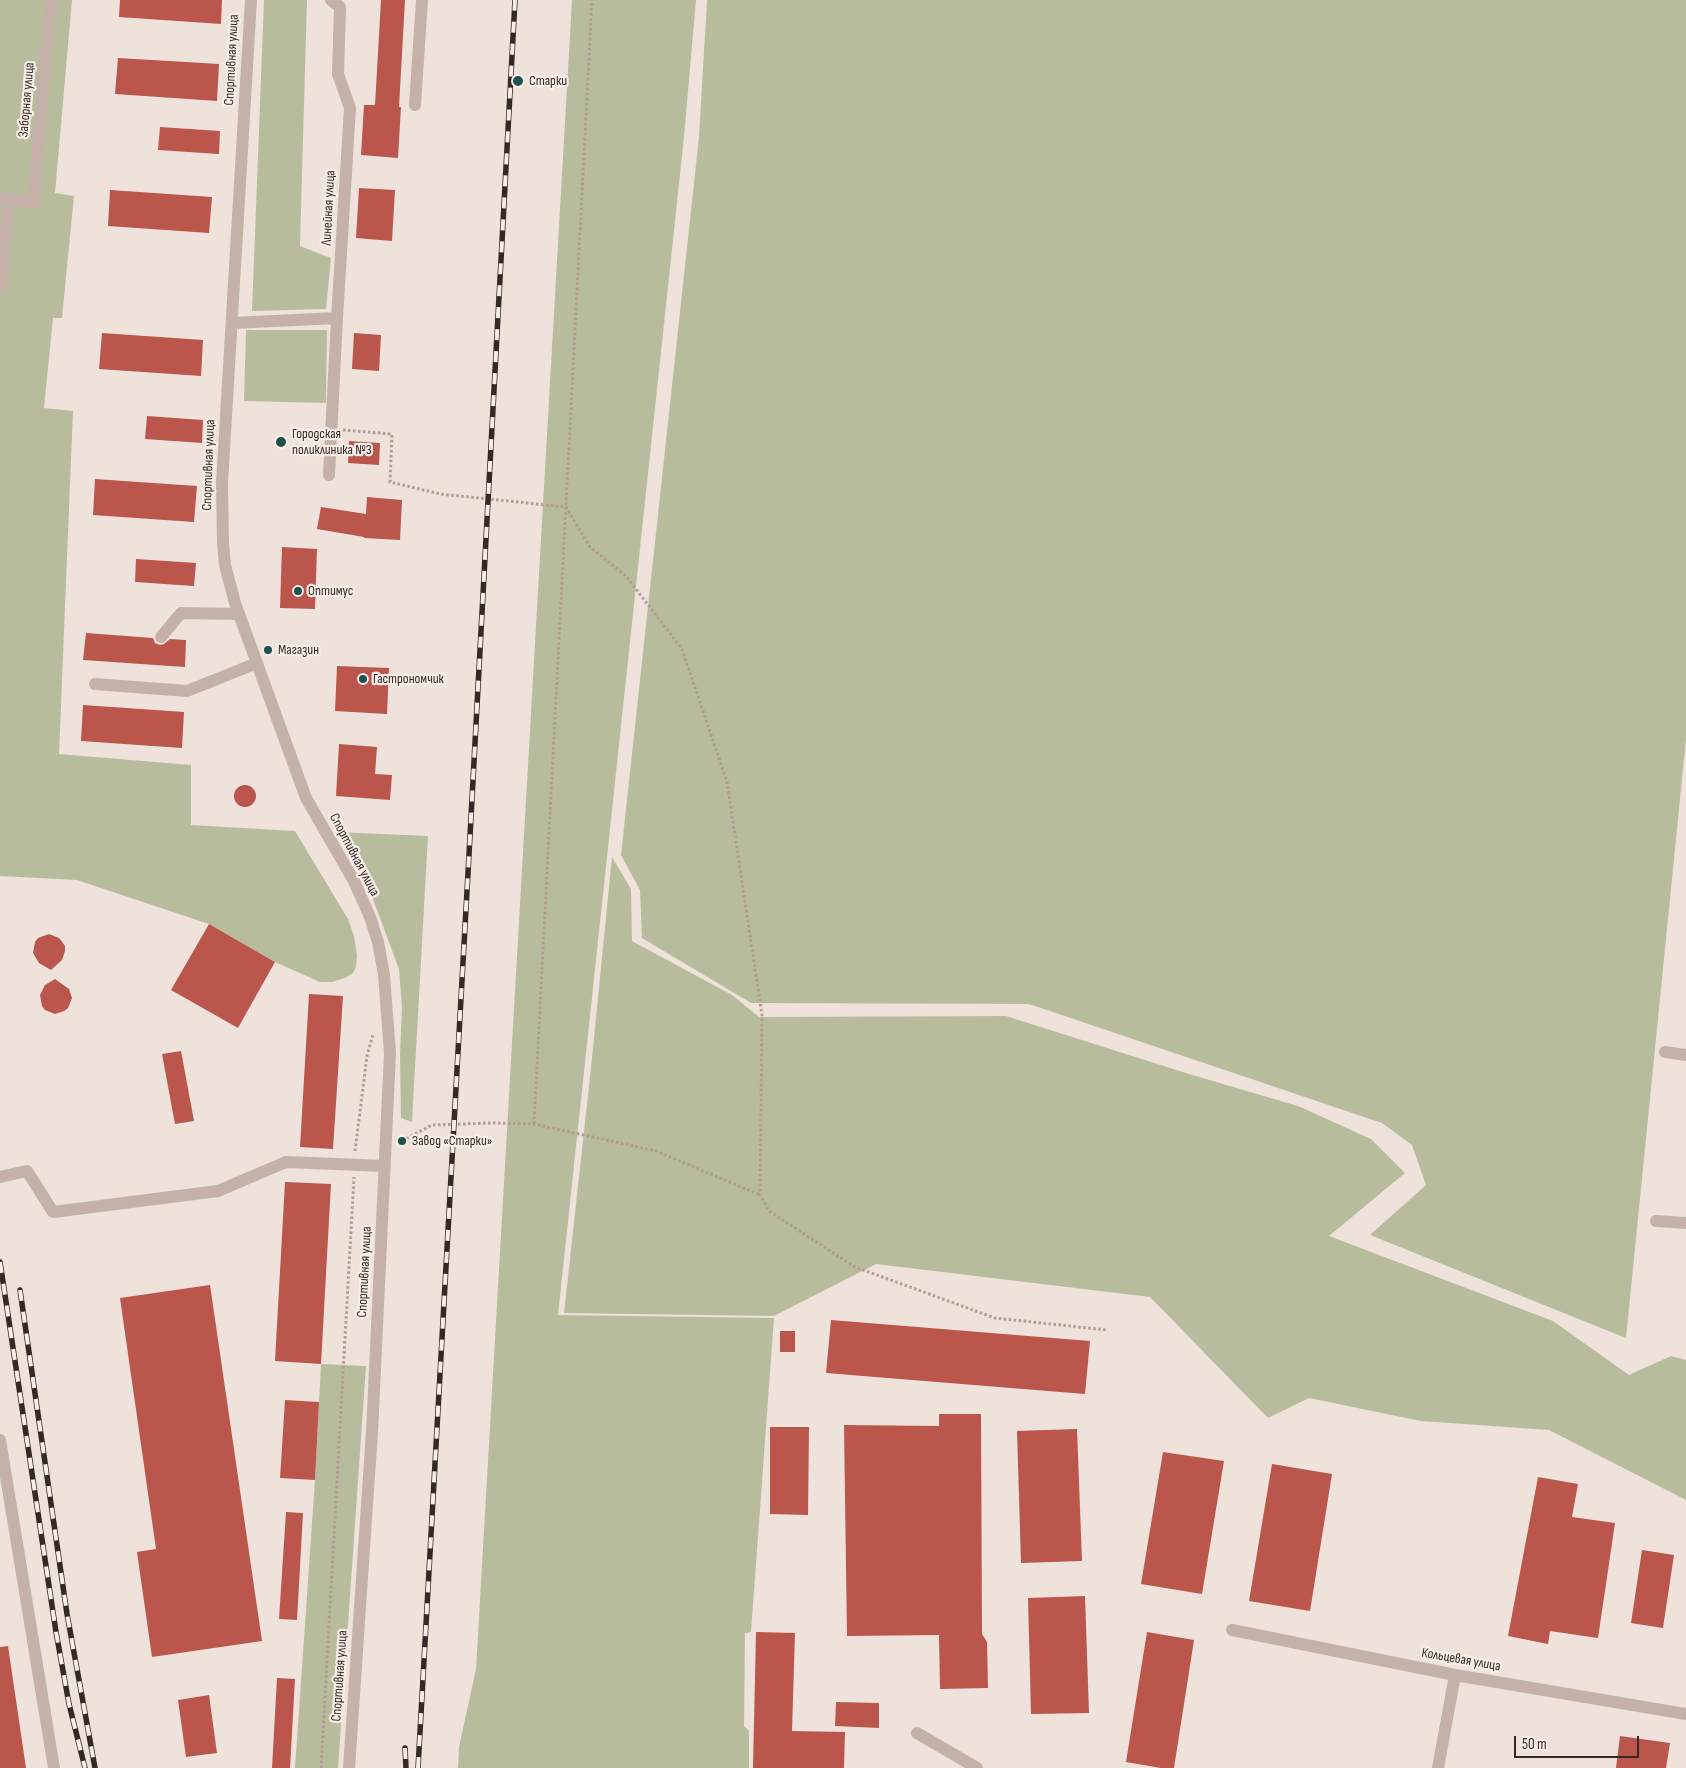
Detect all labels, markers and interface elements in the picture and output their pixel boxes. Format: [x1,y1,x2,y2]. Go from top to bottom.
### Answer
street label: Спортивная улица [221,14,243,106]
street label: Заборная улица [15,62,39,138]
place label: Старки [529,73,567,89]
marker: Старки [511,74,525,88]
street label: Линейная улица [319,170,339,246]
street label: Спортивная улица [199,419,219,511]
place label: Городская поликлиника №3 [292,426,372,458]
marker: Городская поликлиника №3 [274,435,288,449]
place label: Оптимус [308,583,353,599]
marker: Оптимус [292,585,304,597]
place label: Магазин [278,642,319,658]
marker: Магазин [262,644,274,656]
place label: Гастрономчик [373,671,444,687]
marker: Гастрономчик [357,673,369,685]
street label: Спортивная улица [325,811,383,899]
place label: Завод «Старки» [412,1133,492,1149]
marker: Завод «Старки» [396,1135,408,1147]
street label: Спортивная улица [354,1226,376,1318]
street label: Спортивная улица [328,1630,352,1722]
street label: Кольцевая улица [1420,1645,1502,1675]
scale bar [1516,1726,1641,1758]
text: 50 m [1522,1735,1547,1754]

